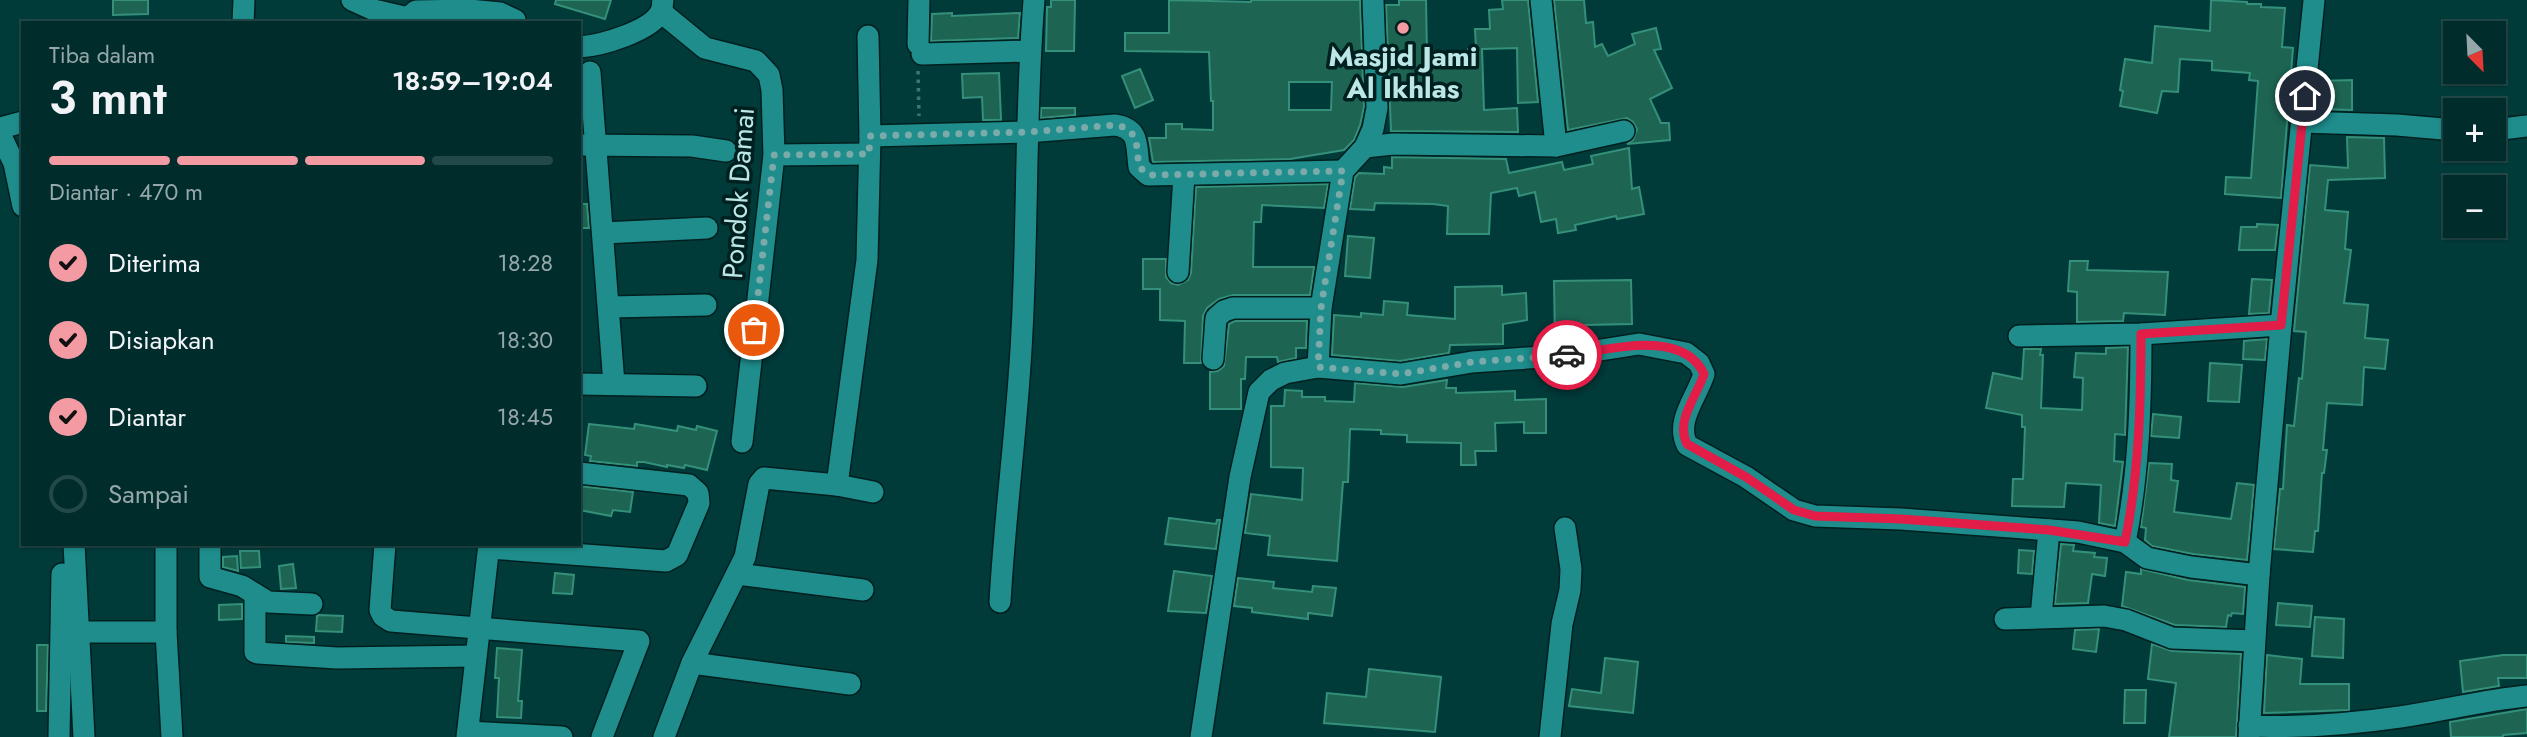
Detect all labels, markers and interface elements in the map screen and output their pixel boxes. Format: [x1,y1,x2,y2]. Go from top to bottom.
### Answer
marker: Masjid Jami Al Ikhlas [1395,20,1411,36]
north arrow [2443,21,2506,84]
map controls [2443,21,2506,238]
place label: Masjid Jami Al Ikhlas [1329,36,1477,109]
text: Tiba dalam [49,38,155,72]
text: 18:59–19:04 [392,62,553,100]
text: 3 mnt [49,65,167,131]
pin [2275,66,2335,126]
icon: home [2286,77,2324,115]
button: + [2443,98,2506,161]
street label: Pondok Damai [712,106,765,280]
text: Diantar · 470 m [49,175,203,209]
button: − [2443,175,2506,238]
icon: check [49,244,87,282]
text: Diterima [108,244,201,282]
text: 18:28 [498,246,553,280]
pin [724,300,784,360]
icon: bag [735,311,773,349]
courier [1532,320,1602,390]
icon: check [49,321,87,359]
text: Disiapkan [108,321,215,359]
text: 18:30 [497,323,553,357]
icon: car [1548,336,1586,374]
icon: check [49,398,87,436]
text: Diantar [108,398,186,436]
text: 18:45 [497,400,553,434]
text: Sampai [108,475,189,513]

